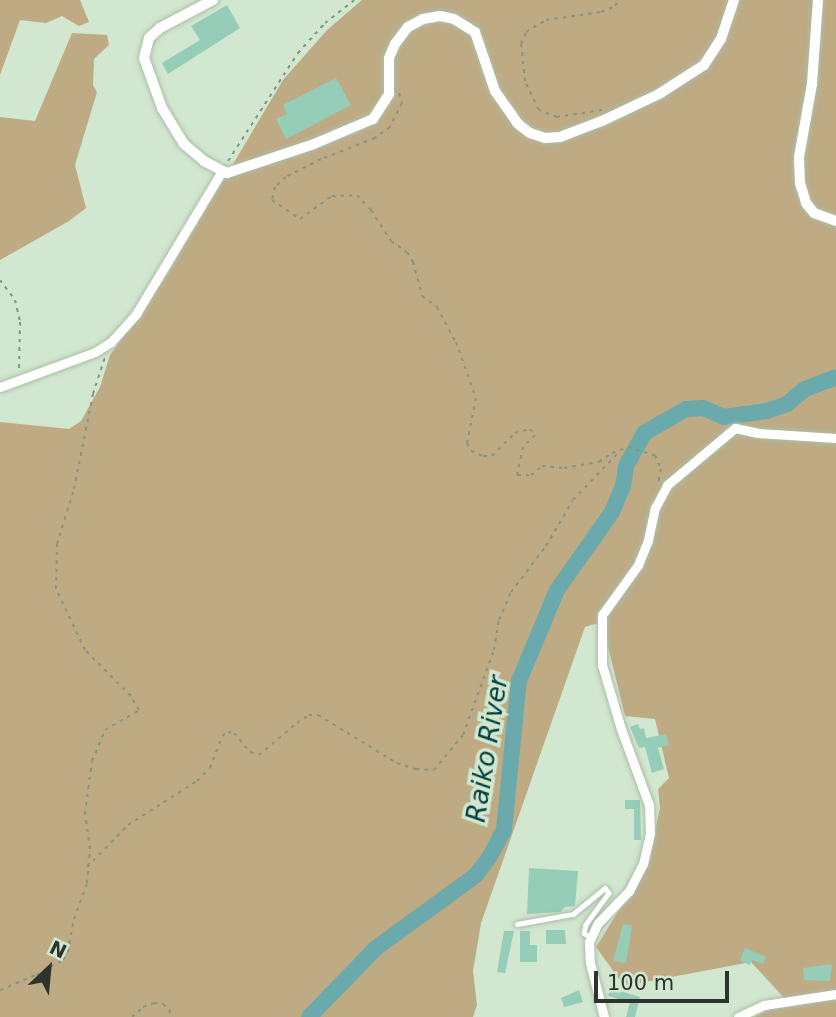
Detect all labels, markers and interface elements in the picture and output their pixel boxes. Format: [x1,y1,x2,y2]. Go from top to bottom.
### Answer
water label: Raiko River [461,674,515,824]
north arrow [14,933,84,1003]
text: N [46,936,70,962]
scale bar [598,958,733,1002]
text: 100 m [607,971,674,995]

